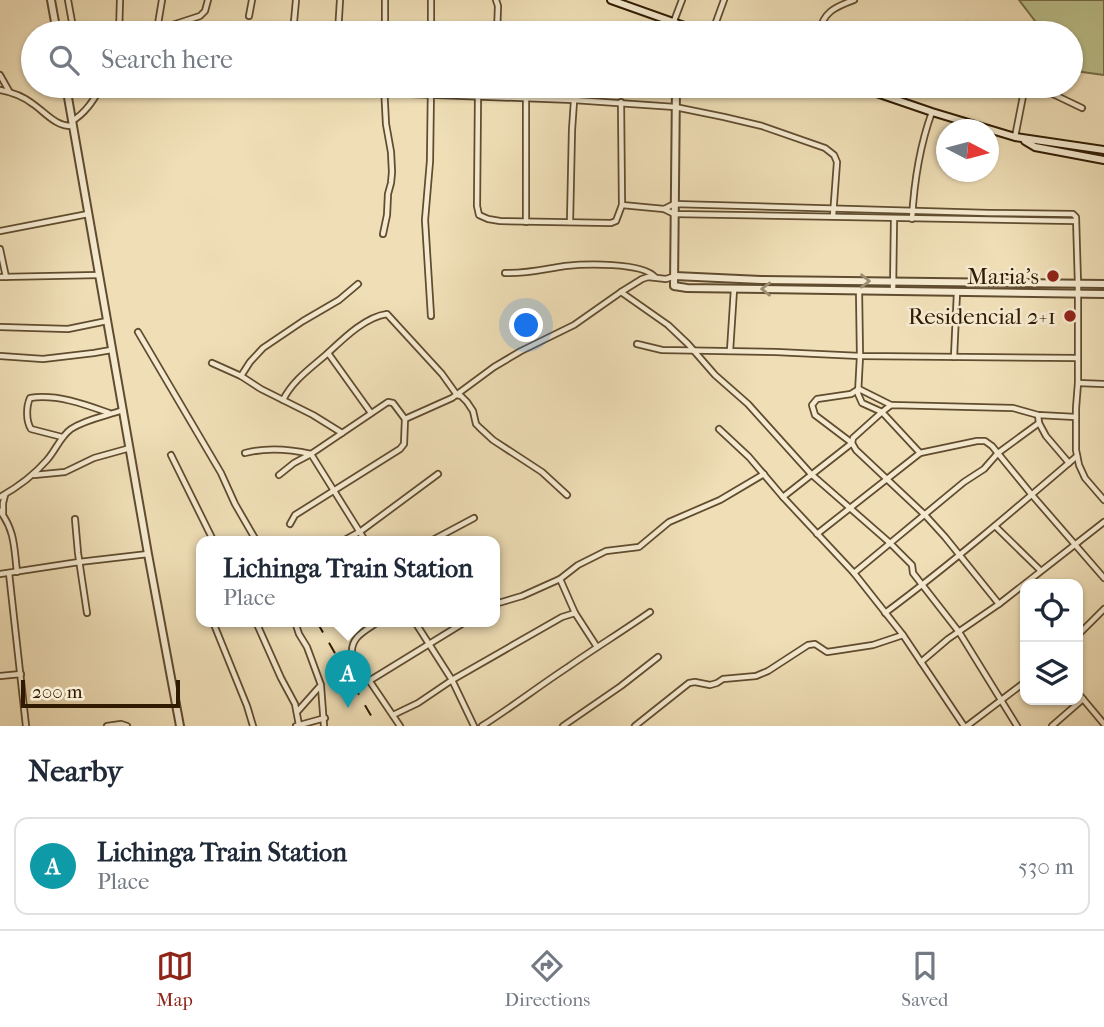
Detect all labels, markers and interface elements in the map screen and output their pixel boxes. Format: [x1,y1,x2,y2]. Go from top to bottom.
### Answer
search box [21,21,1083,98]
icon: search [45,41,83,79]
text: Search here [101,44,233,75]
north arrow [936,119,999,182]
place label: Maria's [967,263,1039,290]
marker: Maria's [1045,268,1061,284]
one-way arrow [861,273,871,289]
one-way arrow [761,281,771,297]
place label: Residencial 2+1 [908,303,1056,330]
your location [509,308,543,342]
marker: Residencial 2+1 [1062,308,1078,324]
popup [196,536,500,627]
text: Lichinga Train Station [223,553,473,584]
map controls [1020,579,1083,705]
button: locate [1020,579,1083,642]
text: Place [223,584,275,611]
button: layers [1020,642,1083,705]
pin: A [325,650,371,708]
scale bar [21,677,180,709]
text: 200 m [32,681,83,703]
text: Nearby [28,754,123,789]
text: Lichinga Train Station [97,837,347,868]
text: A [46,853,60,880]
text: 530 m [1018,853,1074,880]
text: Place [97,868,149,895]
tab: Map [156,947,194,1011]
tab: Directions [505,947,590,1011]
tab: Saved [901,947,948,1011]

